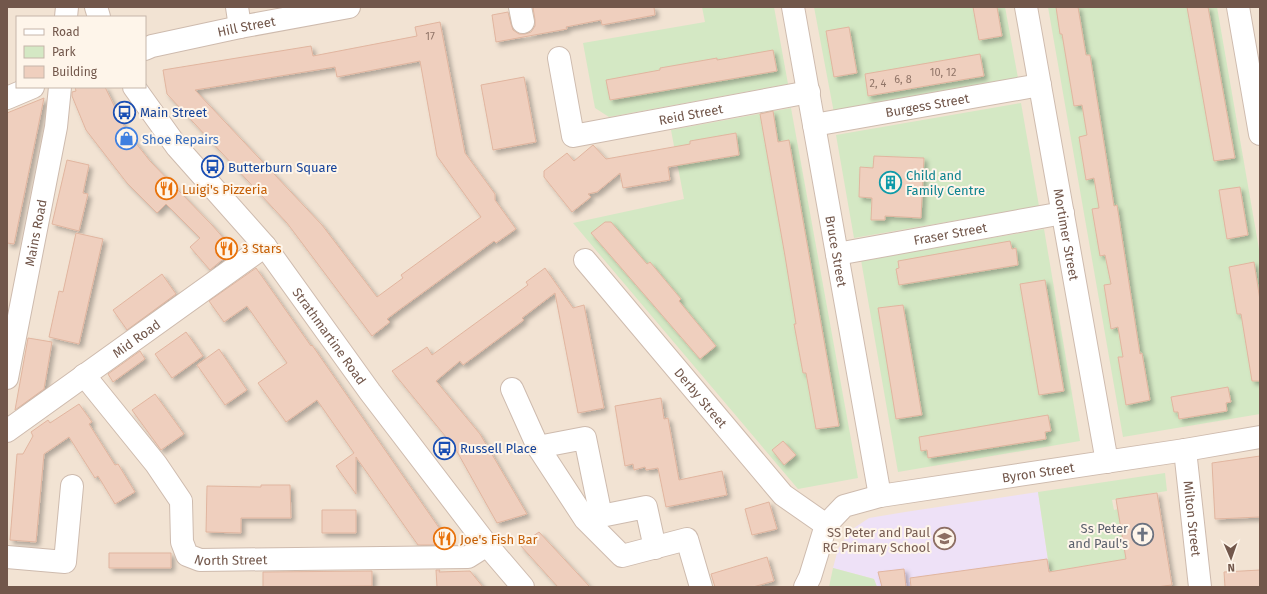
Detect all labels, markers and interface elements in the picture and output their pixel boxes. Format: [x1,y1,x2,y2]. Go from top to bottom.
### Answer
street label: Hill Street [216,14,277,40]
legend [16,16,146,88]
text: Road [52,25,80,39]
house number: 17 [425,30,435,43]
text: Park [52,45,76,59]
text: Building [52,65,98,79]
house number: 10, 12 [930,66,956,79]
house number: 6, 8 [894,73,912,86]
house number: 2, 4 [870,77,887,90]
street label: Burgess Street [884,91,971,120]
bus stop icon: Main Street [112,99,138,125]
street label: Reid Street [657,101,724,128]
place label: Main Street [140,105,207,120]
shop icon: Shoe Repairs [113,126,139,152]
place label: Shoe Repairs [142,132,219,147]
bus stop icon: Butterburn Square [200,154,226,180]
place label: Butterburn Square [228,160,337,175]
place label: Child and Family Centre [906,168,985,198]
building icon: Child and Family Centre [878,169,904,195]
restaurant icon: Luigi's Pizzeria [154,176,180,202]
place label: Luigi's Pizzeria [182,182,268,197]
street label: Mortimer Street [1050,187,1082,282]
street label: Mains Road [22,198,50,268]
street label: Bruce Street [822,214,850,288]
street label: Fraser Street [912,220,989,248]
restaurant icon: 3 Stars [214,235,240,261]
place label: 3 Stars [242,241,282,256]
street label: Strathmartine Road [289,285,369,387]
street label: Mid Road [110,317,163,361]
street label: Derby Street [671,365,730,431]
bus stop icon: Russell Place [432,435,458,461]
place label: Russell Place [460,441,537,456]
street label: Byron Street [1001,460,1076,486]
street label: Milton Street [1180,480,1204,558]
place label: Ss Peter and Paul's [1068,521,1128,551]
church icon: Ss Peter and Paul's [1130,522,1156,548]
place label: SS Peter and Paul RC Primary School [823,525,930,555]
restaurant icon: Joe's Fish Bar [431,526,457,552]
school or university icon: SS Peter and Paul RC Primary School [932,526,958,552]
place label: Joe's Fish Bar [460,532,537,547]
north arrow [1211,538,1251,578]
street label: North Street [192,552,268,569]
text: N [1227,561,1235,574]

